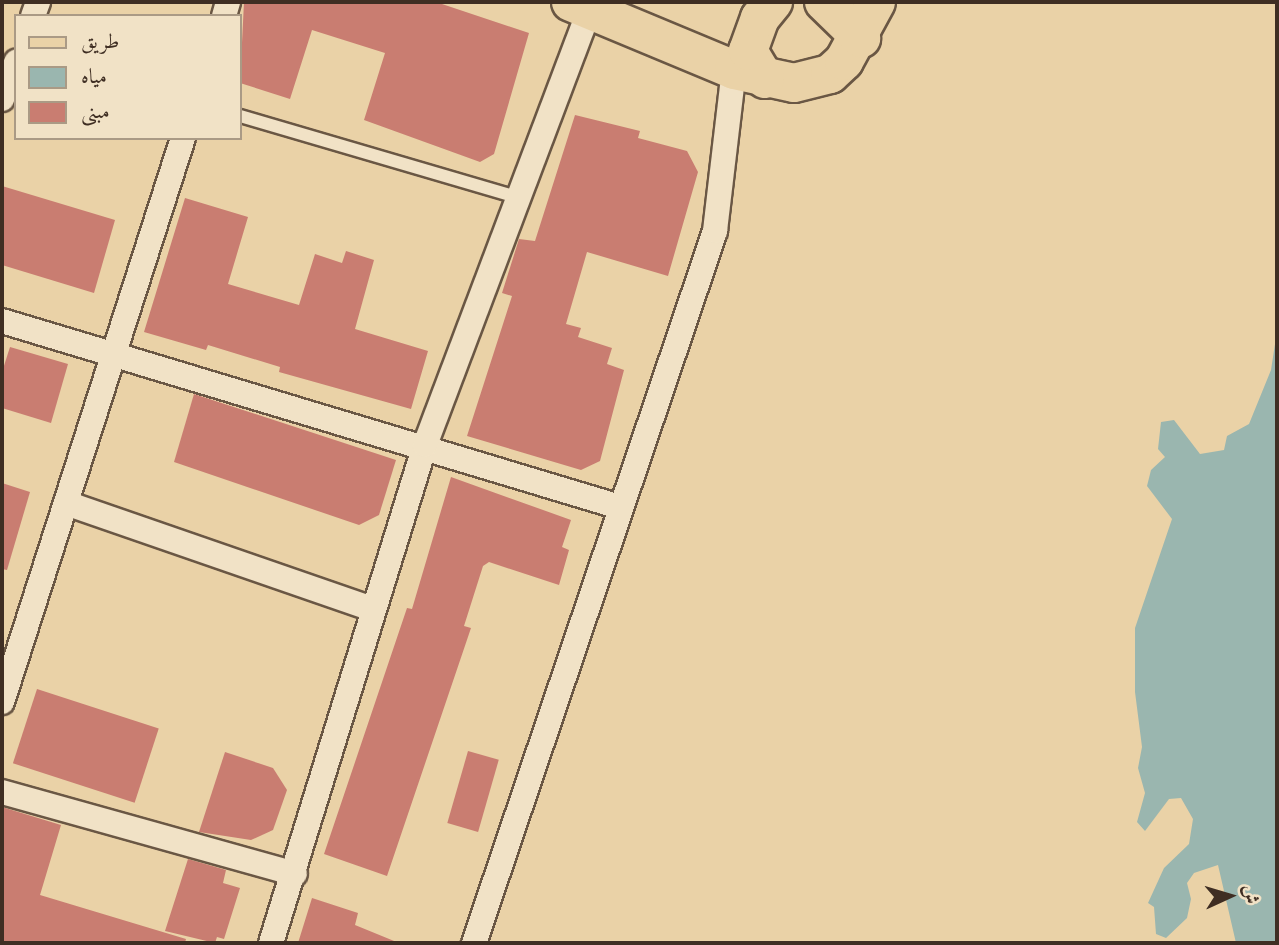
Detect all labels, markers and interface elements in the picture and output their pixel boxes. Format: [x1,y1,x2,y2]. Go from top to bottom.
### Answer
legend [14,14,242,140]
text: طريق [81,28,119,55]
text: مياه [81,63,107,90]
text: مبنى [81,98,110,125]
north arrow [1195,861,1265,931]
text: ش [1238,884,1264,905]

